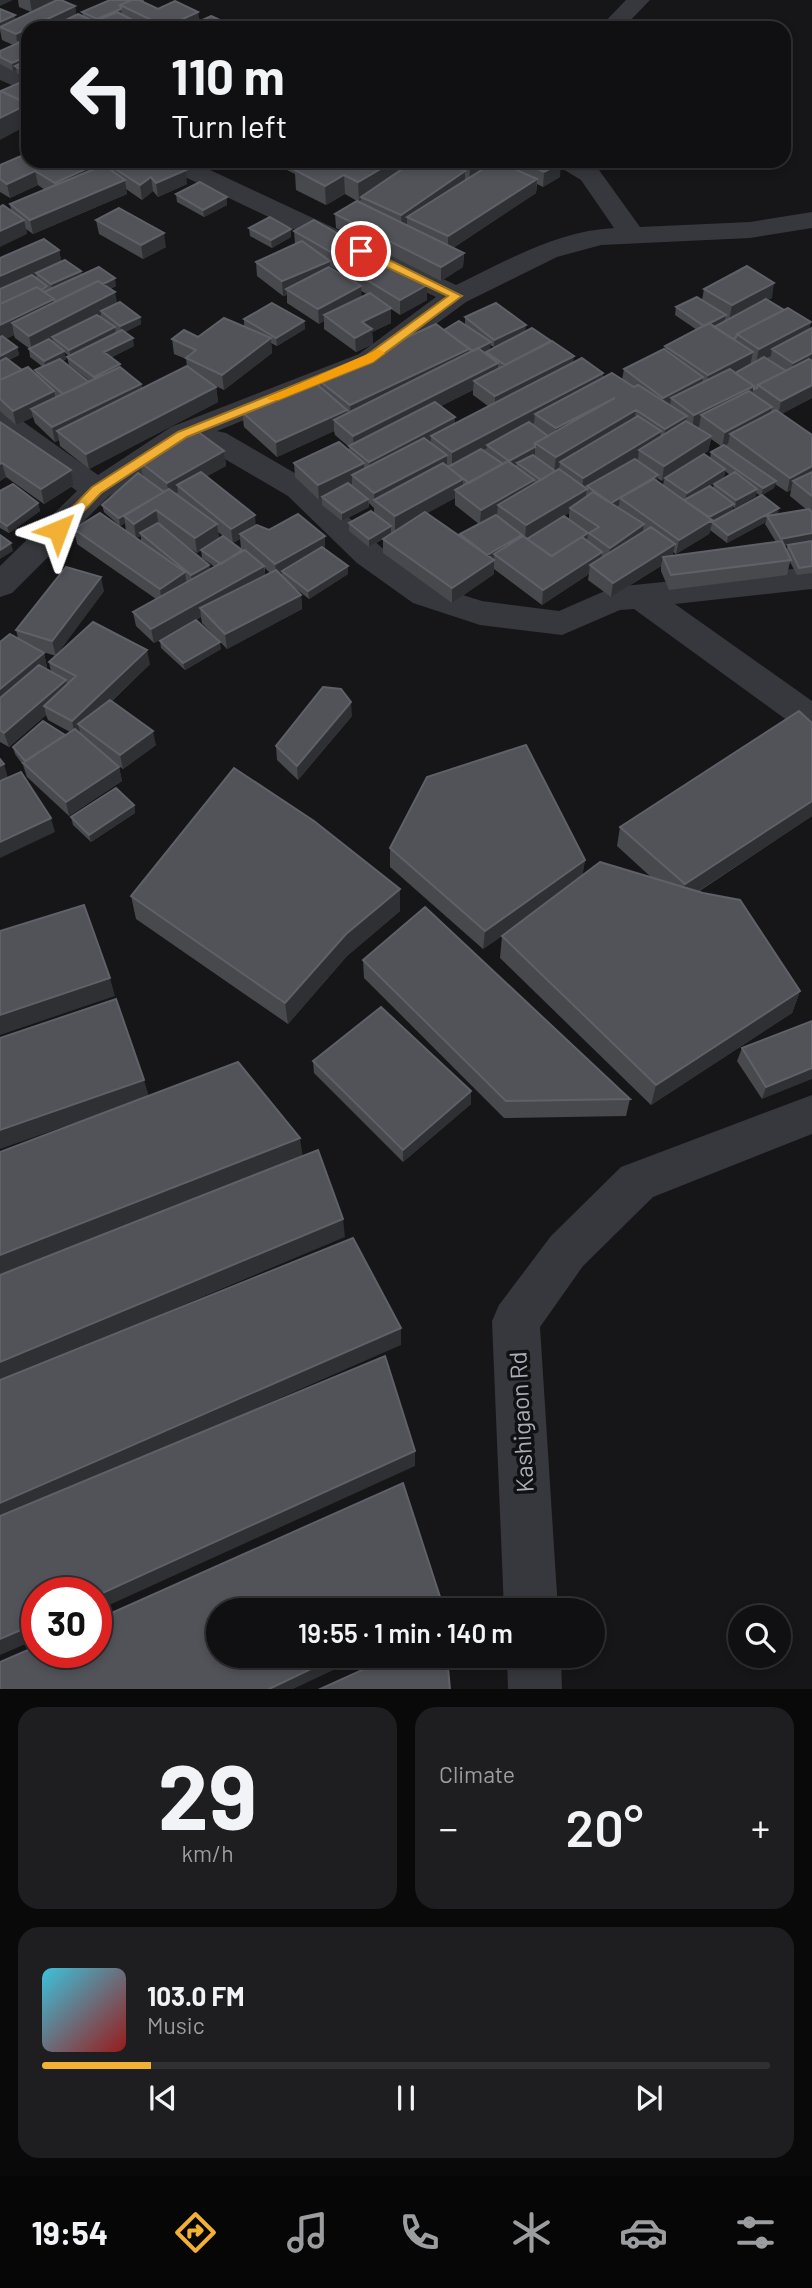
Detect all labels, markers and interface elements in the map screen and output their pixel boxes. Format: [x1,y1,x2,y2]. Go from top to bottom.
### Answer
text: 110 m [171,46,285,105]
icon: left [56,49,147,140]
text: Turn left [171,106,288,144]
pin [331,221,391,281]
icon: arrive [342,232,380,270]
position arrow [21,493,95,567]
street label: Kashigaon Rd [502,1351,539,1493]
speed limit sign: 30 [21,1577,112,1668]
map controls [728,1605,791,1668]
button: search [728,1605,791,1668]
text: 19:55 · 1 min · 140 m [298,1617,513,1648]
text: 29 [158,1739,257,1848]
text: Climate [439,1760,515,1788]
text: 20° [566,1795,643,1857]
text: − [439,1804,458,1850]
text: + [751,1804,770,1850]
text: km/h [181,1839,234,1867]
text: 103.0 FM [147,1980,245,2011]
text: Music [147,2011,205,2039]
icon: previous [144,2079,182,2117]
icon: pause [387,2079,425,2117]
icon: next [630,2079,668,2117]
icon: directions [171,2208,220,2257]
icon: music [283,2208,332,2257]
icon: phone [395,2208,444,2257]
icon: climate [507,2208,556,2257]
icon: car [619,2208,668,2257]
icon: filters [731,2208,780,2257]
text: 19:54 [32,2213,108,2251]

